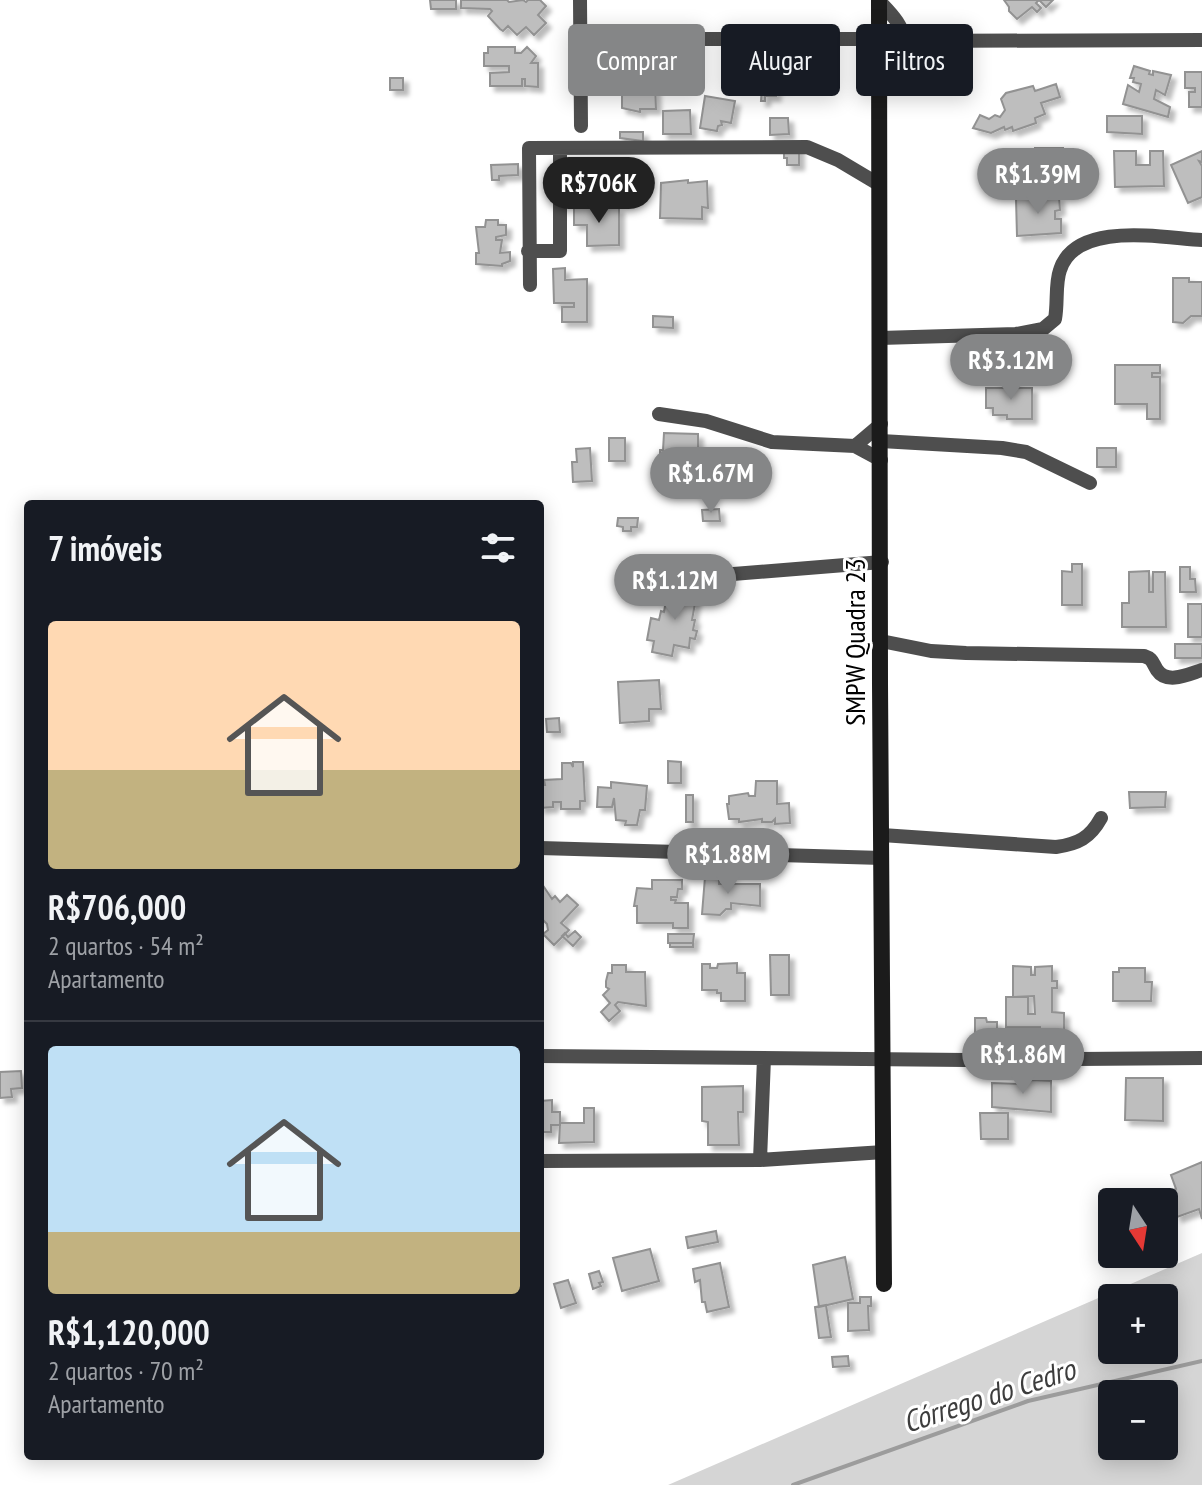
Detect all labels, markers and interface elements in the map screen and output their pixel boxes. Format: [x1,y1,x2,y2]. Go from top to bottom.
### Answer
chip: Comprar [568,24,705,96]
chip: Alugar [721,24,840,96]
chip: Filtros [856,24,973,96]
pin: R$1.39M [964,148,1112,216]
pin: R$706K [534,157,664,225]
text: R$1.39M [995,157,1081,190]
text: R$706K [561,166,637,199]
pin: R$3.12M [937,334,1085,402]
text: R$3.12M [968,343,1054,376]
pin: R$1.67M [637,447,785,515]
text: R$1.67M [668,456,754,489]
text: 7 imóveis [48,526,162,570]
icon: filters [476,526,520,570]
pin: R$1.12M [601,554,749,622]
street label: SMPW Quadra 23 [836,558,873,726]
text: R$1.12M [632,563,718,596]
icon: home [212,673,356,817]
pin: R$1.88M [654,828,802,896]
text: R$1.88M [685,837,771,870]
text: R$706,000 [48,885,186,929]
text: 2 quartos · 54 m² [48,929,204,962]
text: Apartamento [48,962,165,995]
pin: R$1.86M [949,1028,1097,1096]
text: R$1.86M [980,1037,1066,1070]
icon: home [212,1098,356,1242]
north arrow [1098,1188,1178,1268]
map controls [1098,1188,1178,1460]
button: + [1098,1284,1178,1364]
text: R$1,120,000 [48,1310,210,1354]
water label: Córrego do Cedro [898,1348,1081,1441]
text: 2 quartos · 70 m² [48,1354,204,1387]
button: − [1098,1380,1178,1460]
text: Apartamento [48,1387,165,1420]

